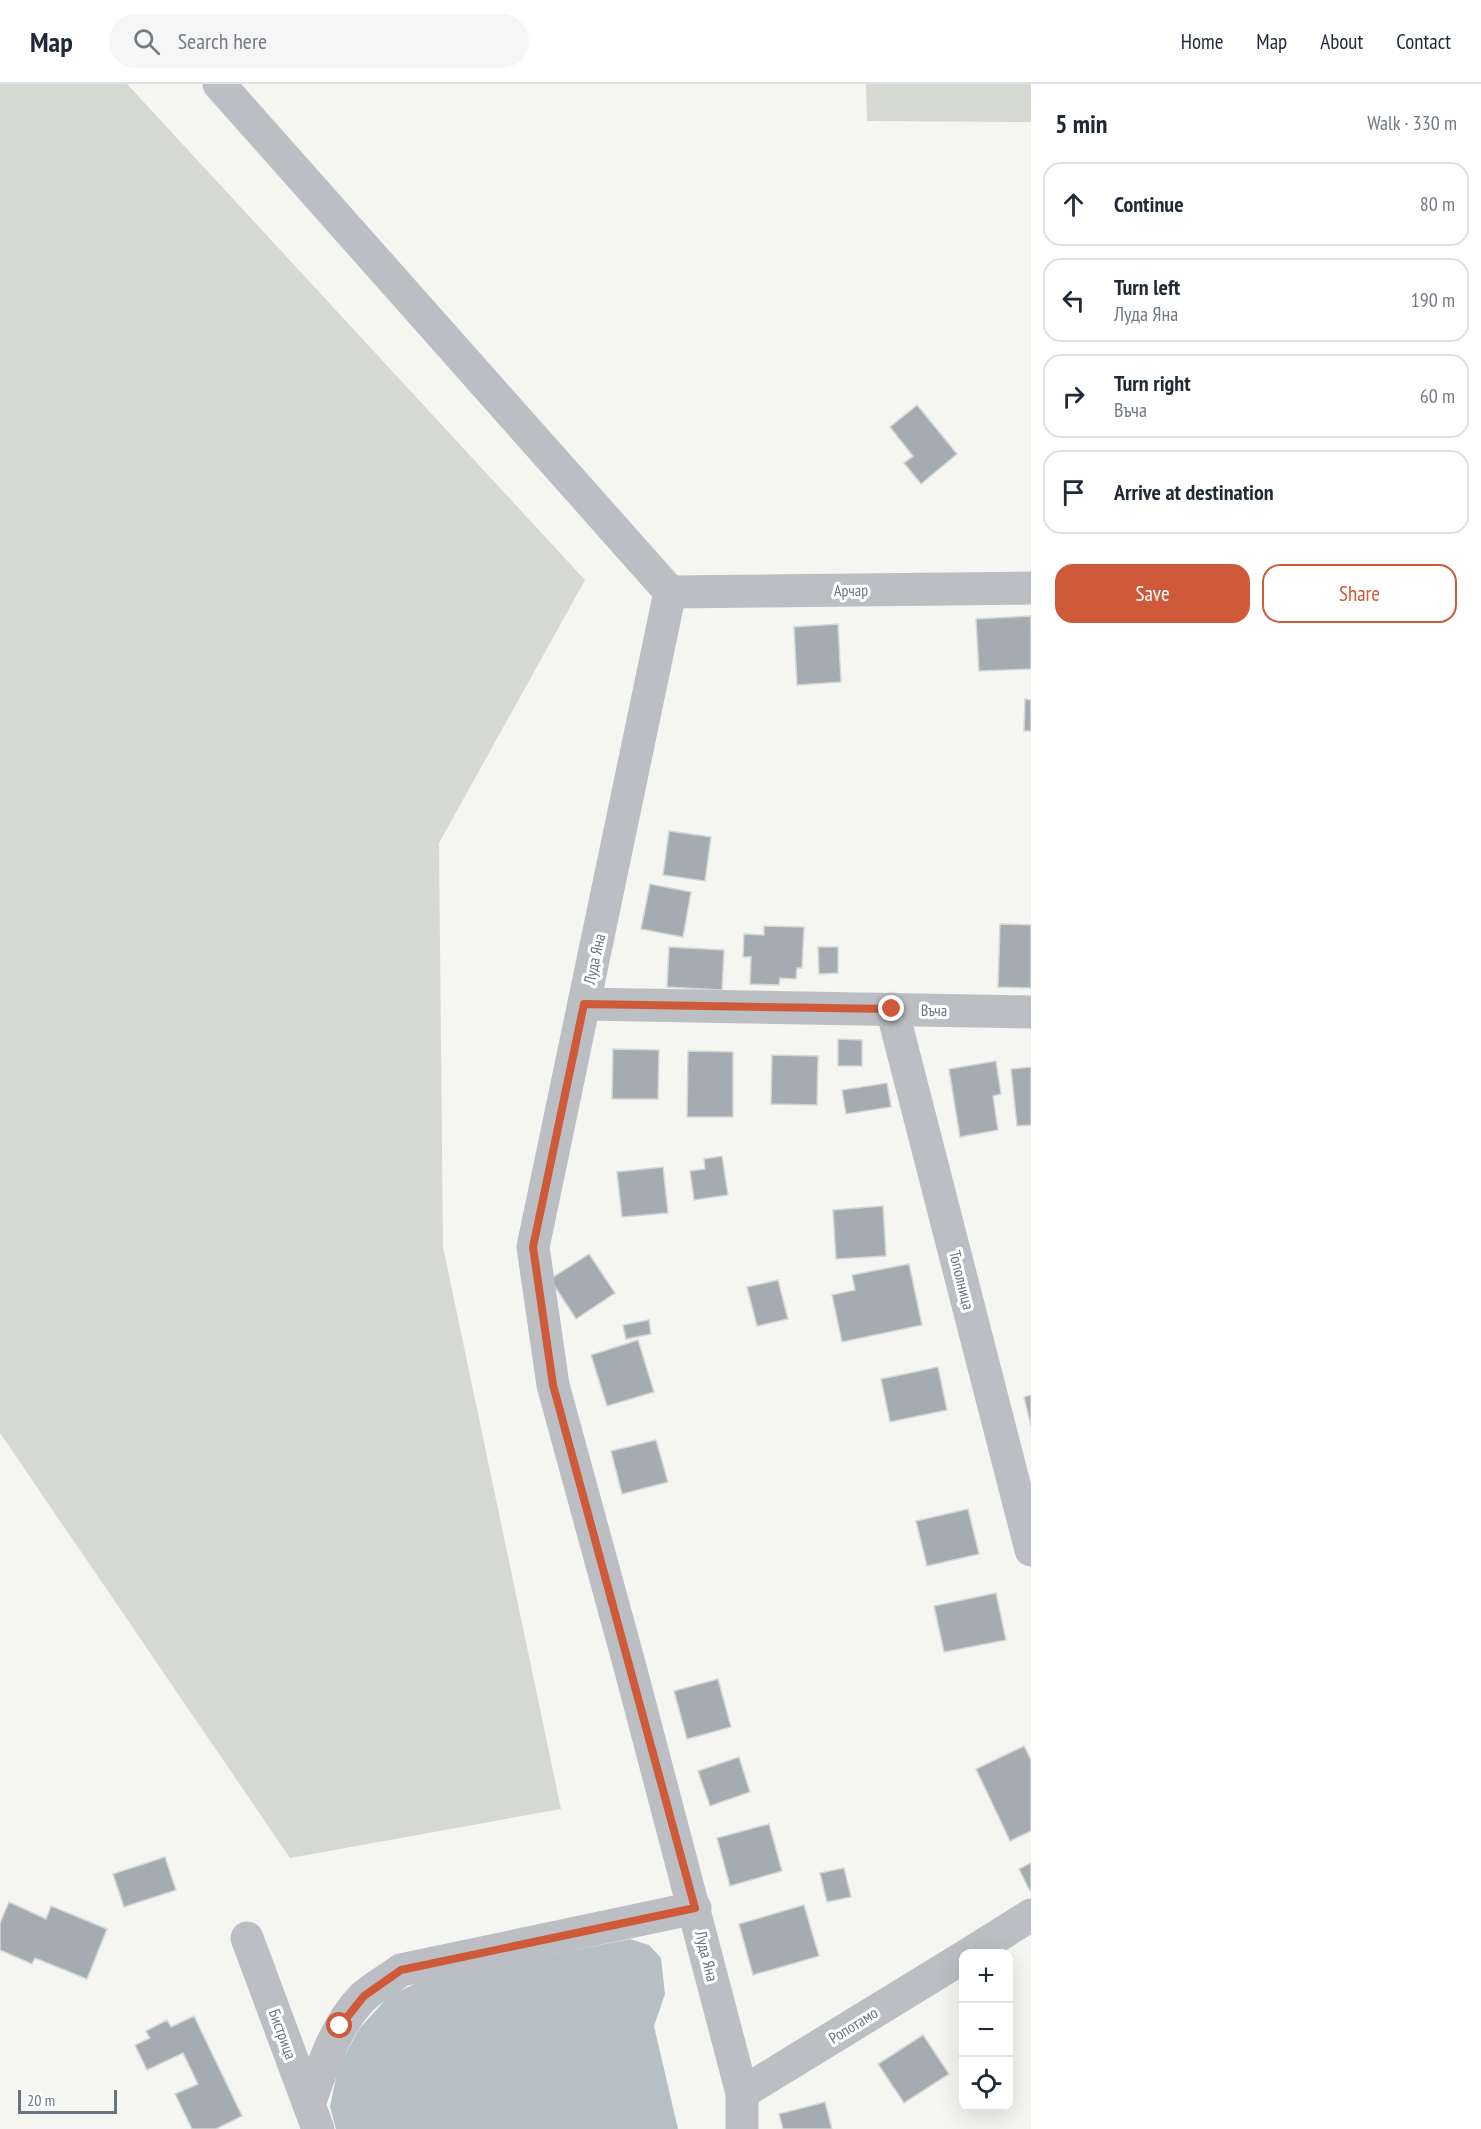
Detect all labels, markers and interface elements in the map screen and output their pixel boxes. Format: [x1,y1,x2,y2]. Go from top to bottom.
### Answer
search box [109,14,529,68]
text: Map [30,23,73,60]
icon: search [130,25,163,58]
text: Search here [178,27,267,55]
text: Home [1181,28,1223,55]
text: Map [1256,28,1287,55]
text: About [1320,28,1363,55]
text: Contact [1396,28,1451,55]
text: 5 min [1055,107,1108,140]
text: Walk · 330 m [1367,110,1457,136]
icon: ahead [1057,188,1090,221]
text: Continue [1114,190,1184,218]
text: 80 m [1420,191,1455,217]
text: Turn left [1114,273,1180,301]
icon: left [1057,284,1090,317]
text: 190 m [1411,287,1455,313]
text: Луда Яна [1114,301,1178,327]
text: Turn right [1114,369,1191,397]
icon: right [1057,380,1090,413]
text: 60 m [1420,383,1455,409]
text: Въча [1114,397,1147,423]
icon: arrive [1057,476,1090,509]
text: Arrive at destination [1114,478,1274,506]
button: Save [1055,564,1250,623]
button: Share [1262,564,1457,623]
street label: Арчар [834,580,868,600]
street label: Луда Яна [579,932,609,987]
route end [878,995,904,1021]
street label: Въча [921,1000,947,1020]
street label: Тополница [945,1248,979,1312]
street label: Луда Яна [691,1928,723,1983]
map controls [959,1949,1013,2111]
button: + [959,1949,1013,2003]
street label: Ропотамо [825,2002,881,2048]
button: − [959,2003,1013,2057]
street label: Бистрица [265,2006,301,2062]
route start [326,2012,352,2038]
button: locate [959,2057,1013,2111]
scale bar [18,2087,117,2114]
text: 20 m [27,2090,55,2110]

